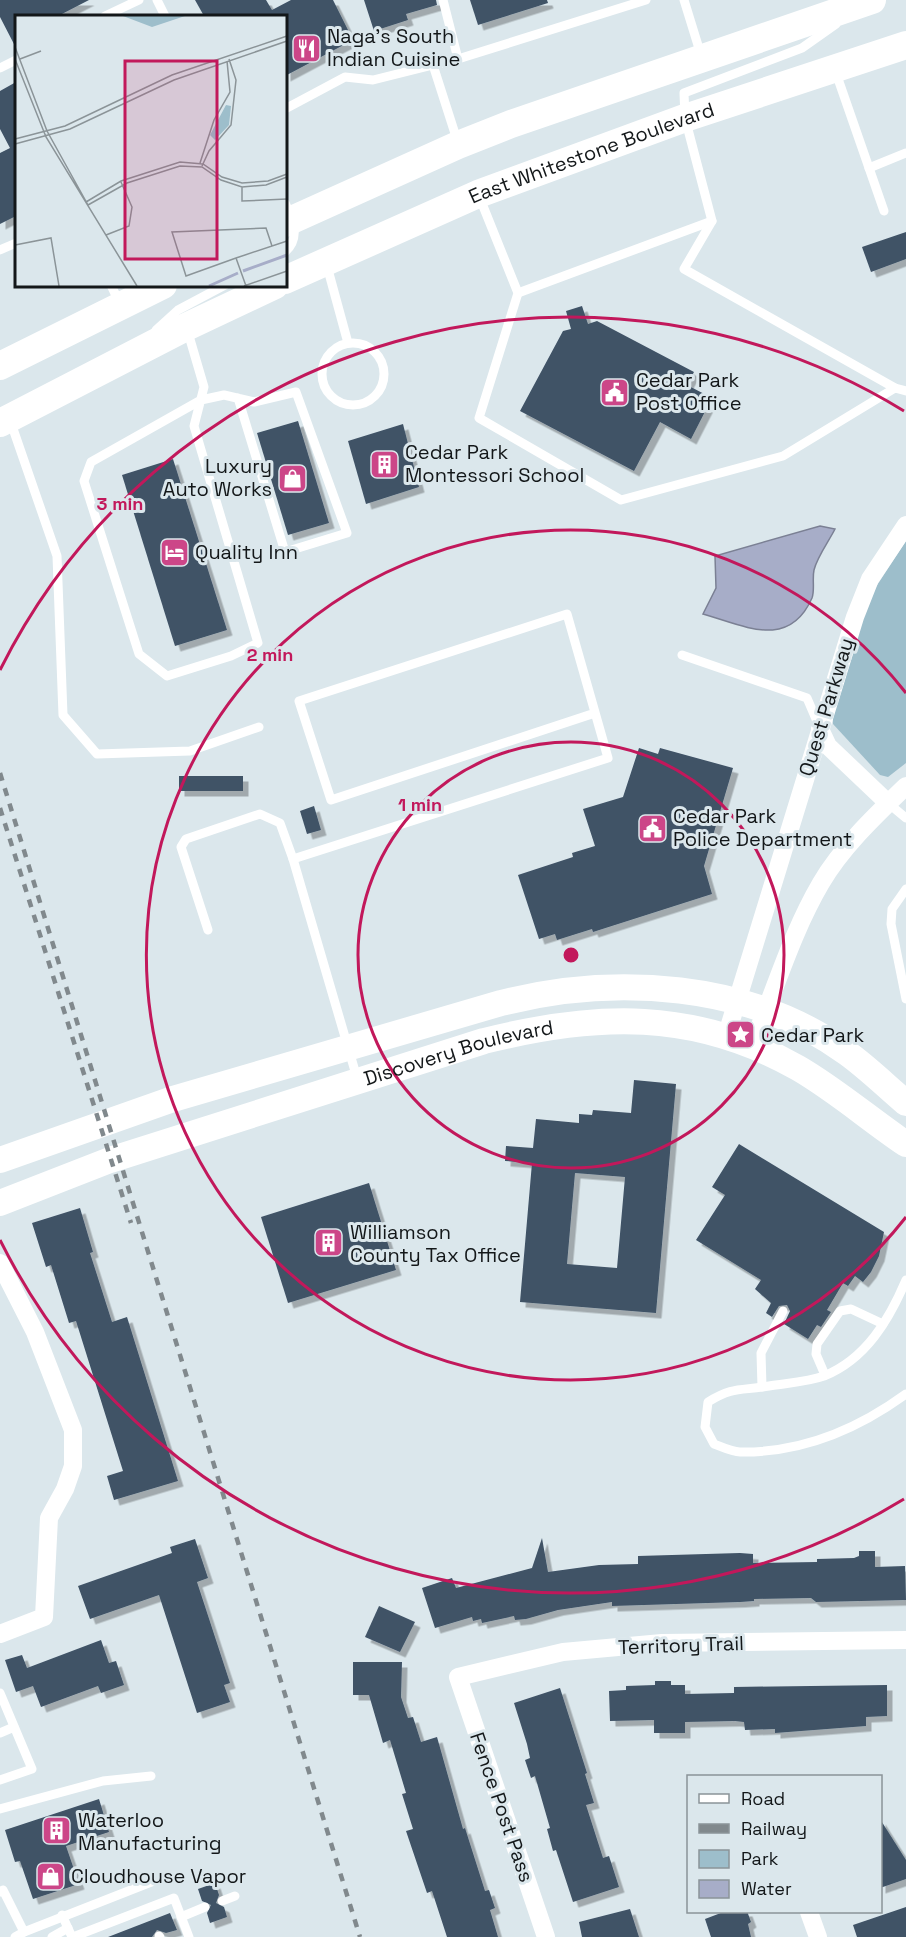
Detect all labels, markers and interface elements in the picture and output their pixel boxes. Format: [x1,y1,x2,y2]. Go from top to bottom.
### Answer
inset map [15,15,286,286]
place label: Naga's South Indian Cuisine [327,23,460,72]
restaurant icon: Naga's South Indian Cuisine [290,32,322,64]
street label: East Whitestone Boulevard [464,96,718,210]
place label: Cedar Park Post Office [636,367,742,416]
public building icon: Cedar Park Post Office [599,376,631,408]
place label: Cedar Park Montessori School [405,439,584,488]
building icon: Cedar Park Montessori School [368,448,400,480]
place label: Luxury Auto Works [163,453,272,502]
shop icon: Luxury Auto Works [277,462,309,494]
text: 3 min [97,492,143,515]
hotel icon: Quality Inn [158,536,190,568]
place label: Quality Inn [195,539,298,565]
street label: Quest Parkway [793,635,859,779]
text: 2 min [247,643,293,666]
text: 1 min [398,793,442,816]
place label: Cedar Park Police Department [673,803,852,852]
public building icon: Cedar Park Police Department [636,812,668,844]
centre of rings [561,945,581,965]
street label: Discovery Boulevard [360,1014,555,1091]
place icon: Cedar Park [724,1019,756,1051]
place label: Cedar Park [761,1022,865,1048]
place label: Williamson County Tax Office [350,1219,521,1268]
building icon: Williamson County Tax Office [313,1227,345,1259]
street label: Territory Trail [618,1630,744,1660]
street label: Fence Post Pass [464,1729,540,1885]
legend [687,1775,882,1913]
text: Road [741,1787,785,1810]
place label: Waterloo Manufacturing [78,1807,222,1856]
building icon: Waterloo Manufacturing [41,1815,73,1847]
text: Railway [741,1817,807,1840]
text: Park [741,1847,779,1870]
shop icon: Cloudhouse Vapor [34,1860,66,1892]
place label: Cloudhouse Vapor [71,1863,246,1889]
text: Water [741,1877,792,1900]

